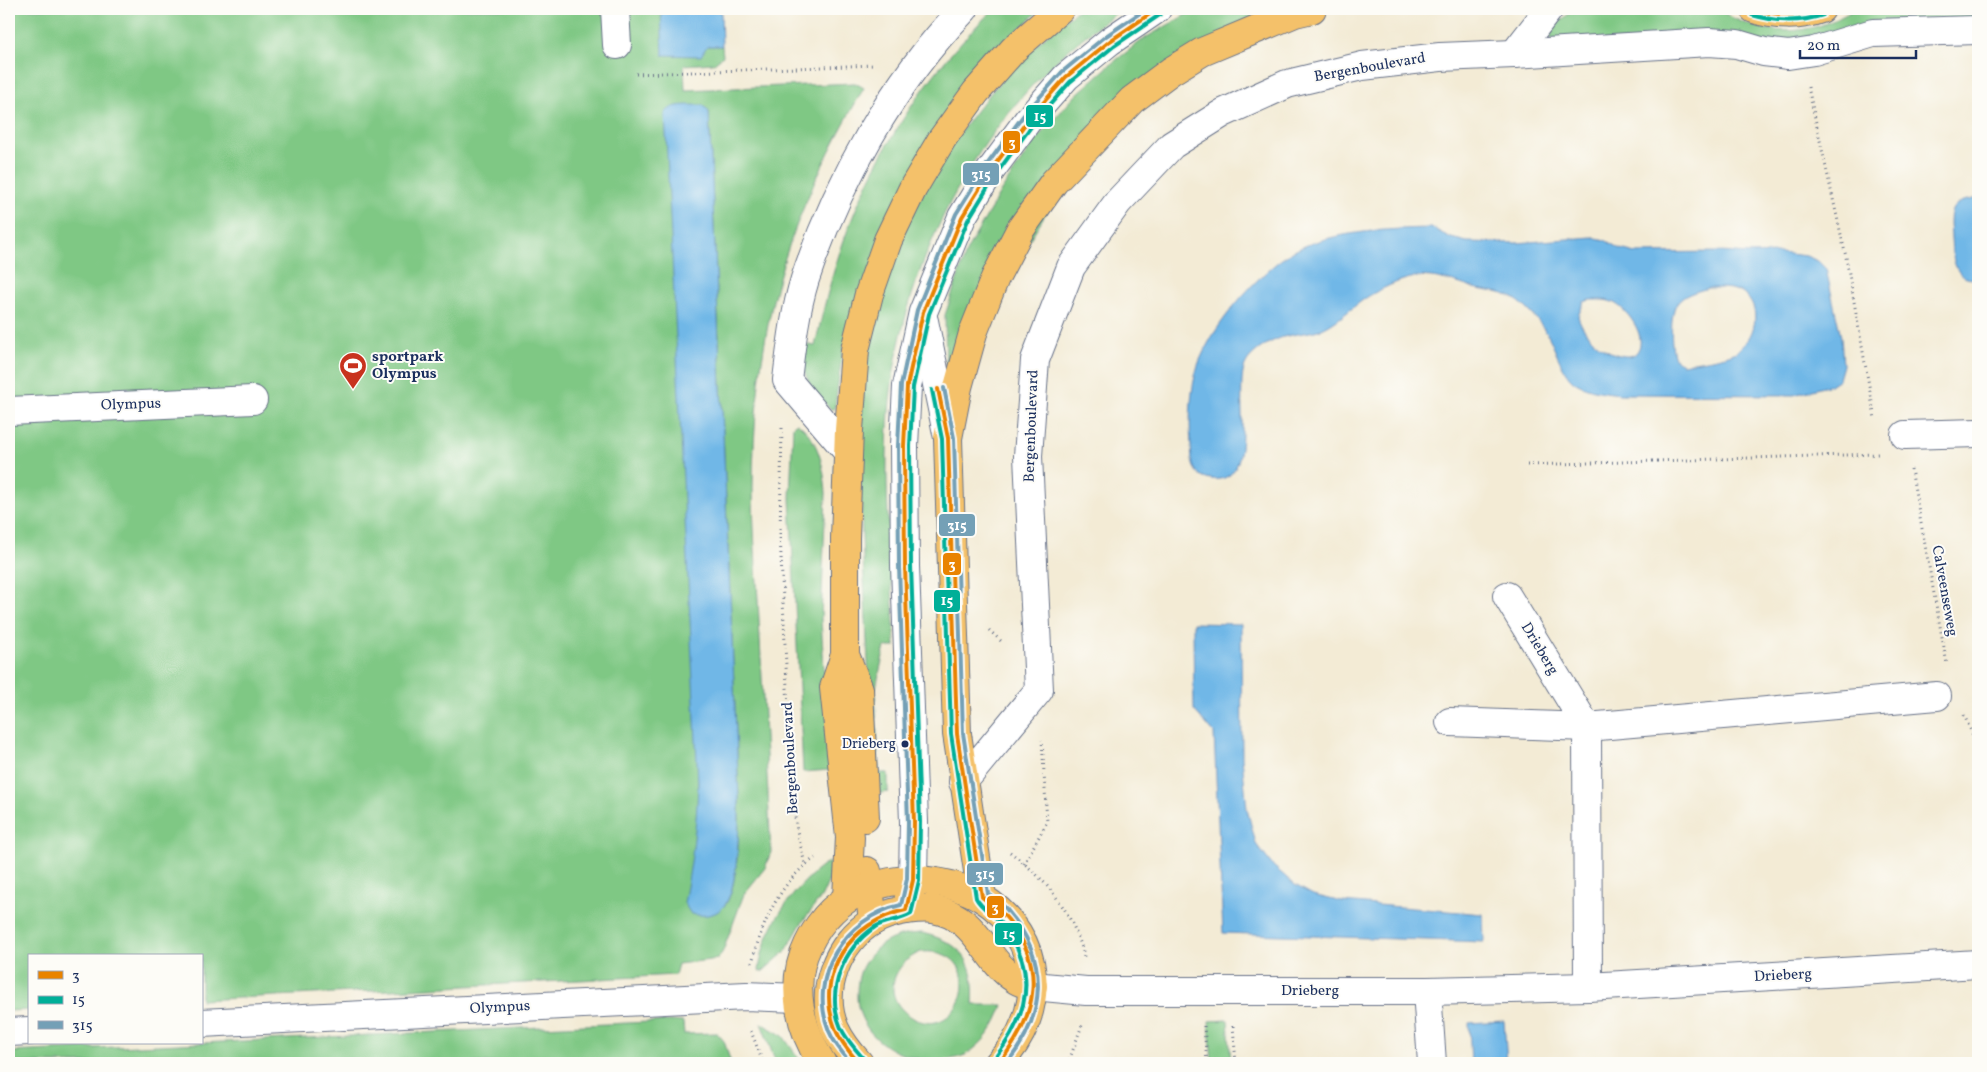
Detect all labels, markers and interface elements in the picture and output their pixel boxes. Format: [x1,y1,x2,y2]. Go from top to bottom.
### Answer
scale bar [1800,28,1916,60]
text: 20 m [1807,36,1840,57]
street label: Bergenboulevard [1313,48,1427,88]
line badge: 15 [1025,104,1054,128]
text: 15 [1034,108,1046,127]
line badge: 3 [1002,130,1021,154]
text: 3 [1008,134,1016,153]
line badge: 315 [962,162,1000,186]
text: 315 [971,166,991,185]
place label: sportpark Olympus [372,347,443,385]
sports icon: sportpark Olympus [338,351,368,390]
street label: Bergenboulevard [1020,369,1044,483]
street label: Olympus [100,393,162,417]
line badge: 315 [938,513,976,537]
text: 315 [947,517,967,536]
street label: Calveenseweg [1926,544,1962,639]
line badge: 3 [942,552,962,576]
text: 3 [948,556,956,575]
line badge: 15 [933,589,961,613]
text: 15 [941,592,953,611]
street label: Drieberg [1515,619,1563,680]
street label: Bergenboulevard [778,701,804,815]
place label: Drieberg [842,735,896,754]
marker: Drieberg [900,739,910,749]
line badge: 315 [966,862,1004,886]
text: 315 [975,866,995,885]
line badge: 3 [986,895,1005,919]
text: 3 [991,899,999,918]
line badge: 15 [994,922,1023,946]
text: 15 [1003,926,1015,945]
legend [28,954,202,1044]
street label: Drieberg [1753,964,1813,988]
text: 3 [72,966,80,987]
street label: Drieberg [1281,981,1339,1002]
text: 15 [72,990,85,1011]
street label: Olympus [469,996,531,1020]
text: 315 [72,1016,93,1037]

